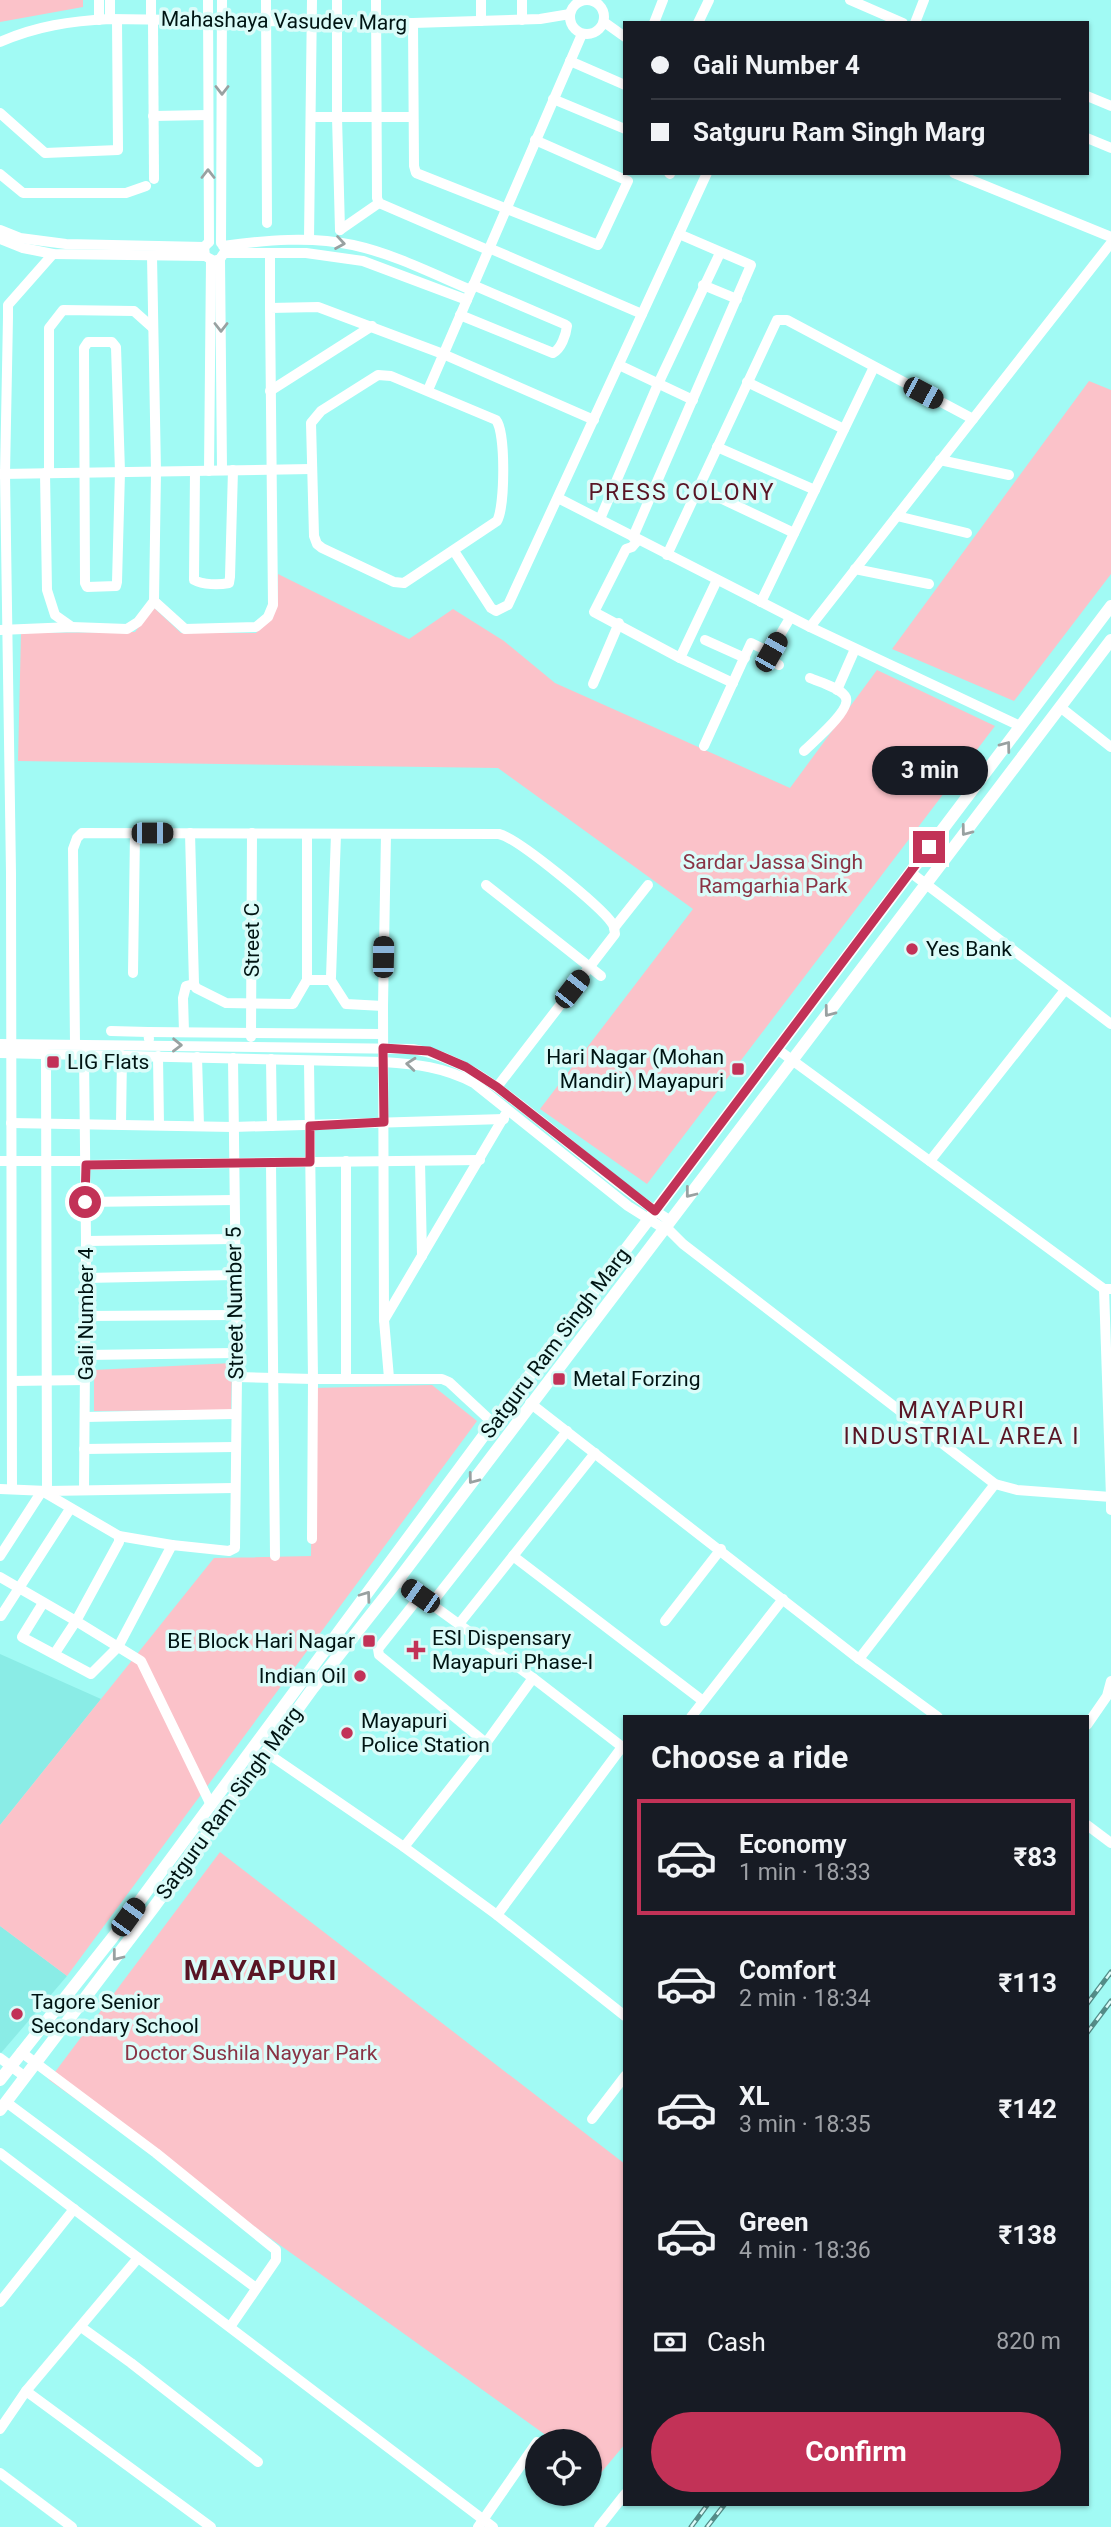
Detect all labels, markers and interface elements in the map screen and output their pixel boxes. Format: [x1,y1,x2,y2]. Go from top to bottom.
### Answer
street label: Mahashaya Vasudev Marg [161,7,407,35]
text: Gali Number 4 [693,50,860,80]
one-way arrow [214,85,230,95]
text: Satguru Ram Singh Marg [693,117,985,147]
one-way arrow [200,168,216,178]
one-way arrow [334,235,346,250]
one-way arrow [213,322,229,333]
car [900,374,947,412]
district label: PRESS COLONY [589,479,775,506]
car [752,629,791,675]
one-way arrow [997,741,1010,753]
callout: 3 min [871,746,987,794]
text: 3 min [901,757,959,784]
car [132,823,174,844]
one-way arrow [961,823,974,835]
route end [913,831,945,863]
park label: Sardar Jassa Singh Ramgarhia Park [683,850,863,898]
street label: Street C [240,903,264,977]
car [373,936,394,978]
place label: Yes Bank [926,937,1012,961]
marker: Yes Bank [904,941,920,957]
car [551,966,594,1012]
one-way arrow [824,1004,837,1017]
one-way arrow [171,1038,182,1053]
place label: Hari Nagar (Mohan Mandir) Mayapuri [546,1045,724,1093]
place label: LIG Flats [67,1050,149,1074]
marker: LIG Flats [45,1054,61,1070]
one-way arrow [405,1057,416,1072]
marker: Hari Nagar (Mohan Mandir) Mayapuri [730,1061,746,1077]
one-way arrow [686,1185,699,1197]
route start [69,1186,101,1218]
street label: Street Number 5 [222,1226,248,1380]
street label: Satguru Ram Singh Marg [476,1243,634,1443]
street label: Gali Number 4 [74,1247,98,1381]
place label: Metal Forzing [573,1367,700,1391]
marker: Metal Forzing [551,1371,567,1387]
district label: MAYAPURI INDUSTRIAL AREA I [844,1397,1081,1450]
one-way arrow [469,1472,481,1484]
car [397,1575,444,1617]
one-way arrow [357,1591,370,1603]
place label: ESI Dispensary Mayapuri Phase-I [432,1626,593,1674]
place label: BE Block Hari Nagar [167,1629,355,1653]
marker: BE Block Hari Nagar [361,1633,377,1649]
marker: ESI Dispensary Mayapuri Phase-I [406,1640,426,1660]
place label: Indian Oil [259,1664,346,1688]
marker: Indian Oil [352,1668,368,1684]
street label: Satguru Ram Singh Marg [151,1702,307,1904]
place label: Mayapuri Police Station [361,1709,490,1757]
marker: Mayapuri Police Station [339,1725,355,1741]
text: Choose a ride [651,1738,848,1776]
icon: car [655,1826,718,1889]
text: Economy [739,1829,846,1859]
text: ₹83 [1013,1842,1057,1872]
text: 1 min · 18:33 [739,1859,871,1886]
car [108,1894,149,1940]
one-way arrow [112,1948,125,1960]
icon: car [655,1952,718,2015]
district label: MAYAPURI [184,1954,338,1987]
text: Comfort [739,1955,836,1985]
text: ₹113 [999,1968,1057,1998]
text: 2 min · 18:34 [739,1985,871,2012]
place label: Tagore Senior Secondary School [31,1990,199,2038]
marker: Tagore Senior Secondary School [9,2006,25,2022]
park label: Doctor Sushila Nayyar Park [124,2041,378,2065]
icon: car [655,2078,718,2141]
text: XL [739,2081,770,2111]
text: ₹142 [999,2094,1057,2124]
text: 3 min · 18:35 [739,2111,871,2138]
icon: car [655,2204,718,2267]
text: Green [739,2207,809,2237]
text: ₹138 [999,2220,1057,2250]
text: 4 min · 18:36 [739,2237,871,2264]
icon: cash [651,2323,689,2361]
text: Cash [707,2327,766,2357]
text: 820 m [996,2328,1061,2355]
button: Confirm [651,2412,1061,2492]
map controls [525,2429,602,2506]
button: locate [525,2429,602,2506]

